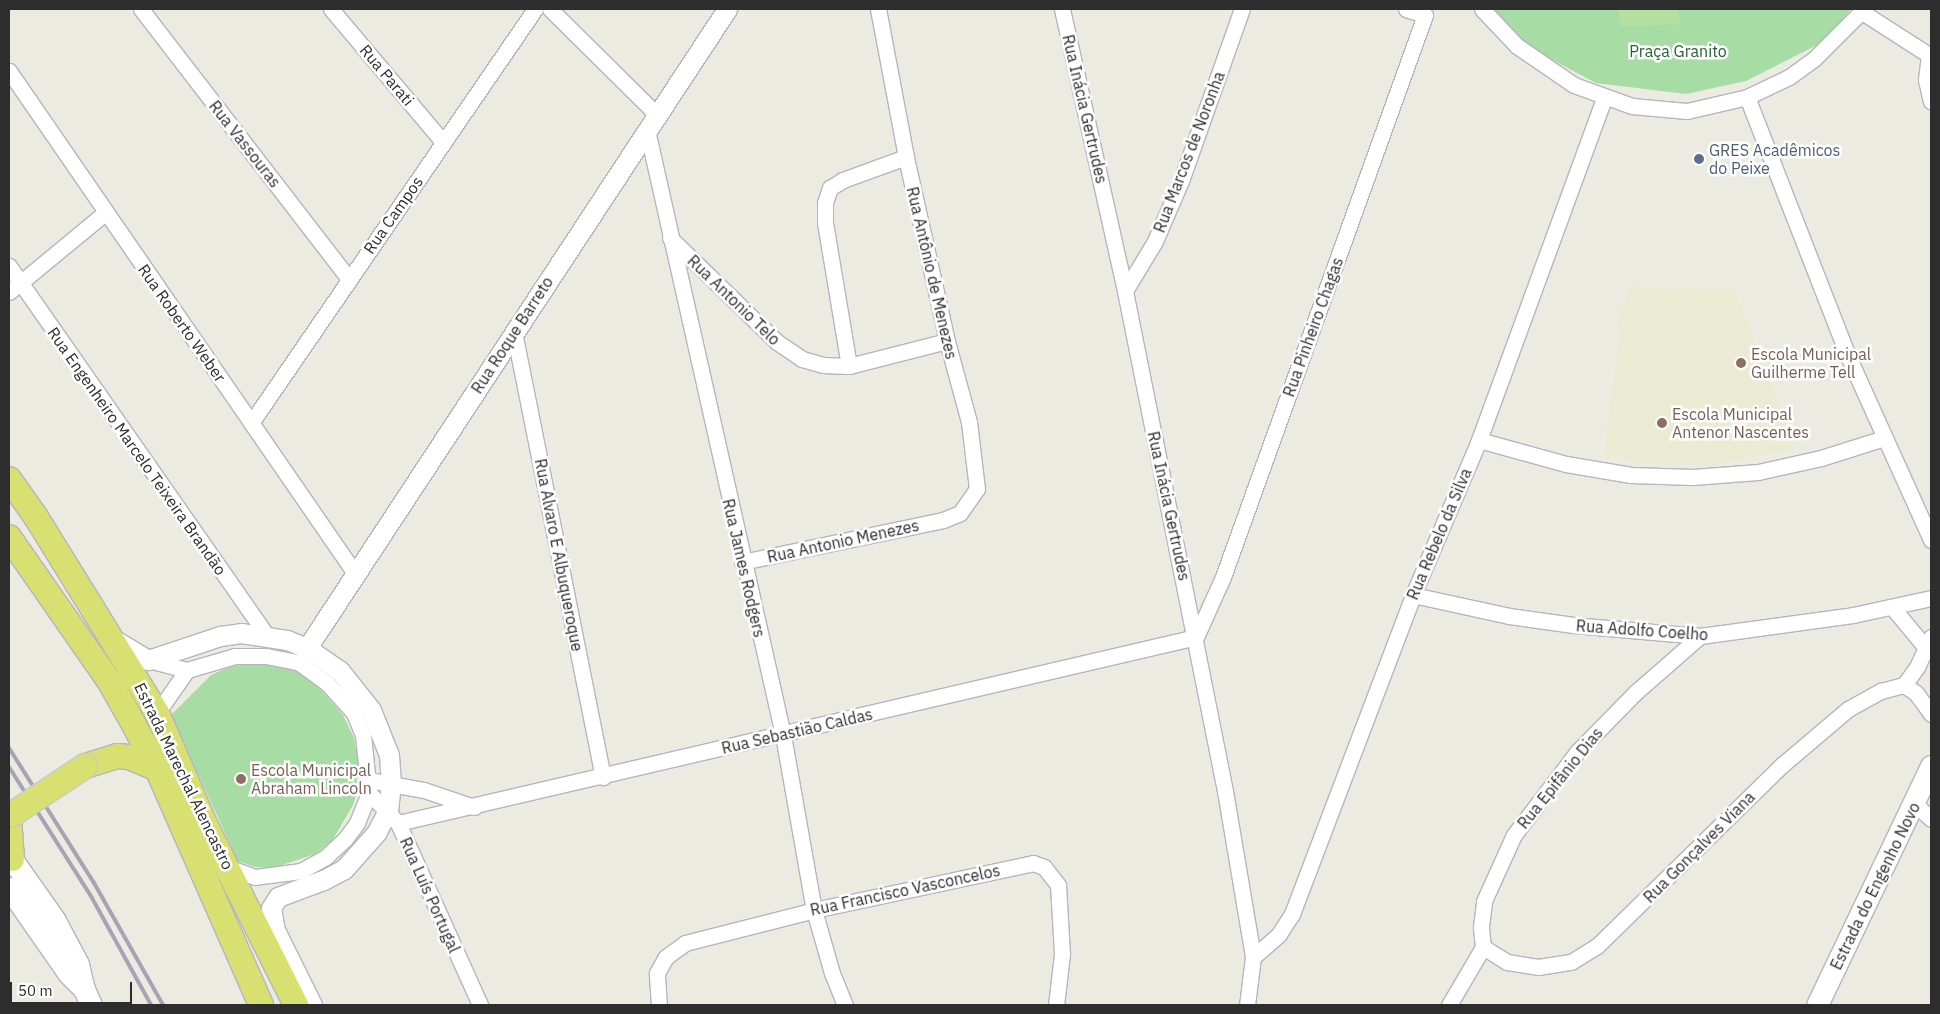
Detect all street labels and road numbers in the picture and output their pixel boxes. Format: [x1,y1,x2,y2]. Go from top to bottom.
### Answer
street label: Rua Inácia Gertrudes [1059,33,1111,185]
street label: Rua Parati [356,41,418,109]
street label: Rua Marcos de Noronha [1149,69,1229,235]
street label: Rua Vassouras [205,97,285,191]
street label: Rua Campos [359,173,427,257]
street label: Rua Antônio de Menezes [903,185,961,361]
street label: Rua Antonio Telo [684,251,784,349]
street label: Rua Pinheiro Chagas [1279,255,1347,399]
street label: Rua Roberto Weber [134,260,230,386]
street label: Rua Roque Barreto [467,273,557,397]
street label: Rua Engenheiro Marcelo Teixeira Brandão [44,323,230,579]
street label: Rua Inácia Gertrudes [1144,430,1194,582]
street label: Rua Alvaro E Albuqueroque [531,457,587,653]
street label: Rua Rebelo da Silva [1403,465,1475,603]
street label: Rua James Rodgers [719,497,769,639]
street label: Rua Antonio Menezes [765,516,921,566]
street label: Rua Adolfo Coelho [1575,616,1709,644]
street label: Estrada Marechal Alencastro [130,679,238,873]
street label: Rua Sebastião Caldas [720,704,874,758]
street label: Rua Epifânio Dias [1513,723,1607,833]
street label: Rua Gonçalves Viana [1639,787,1759,907]
street label: Estrada do Engenho Novo [1826,799,1924,973]
street label: Rua Luís Portugal [396,834,464,956]
street label: Rua Francisco Vasconcelos [808,860,1002,920]

